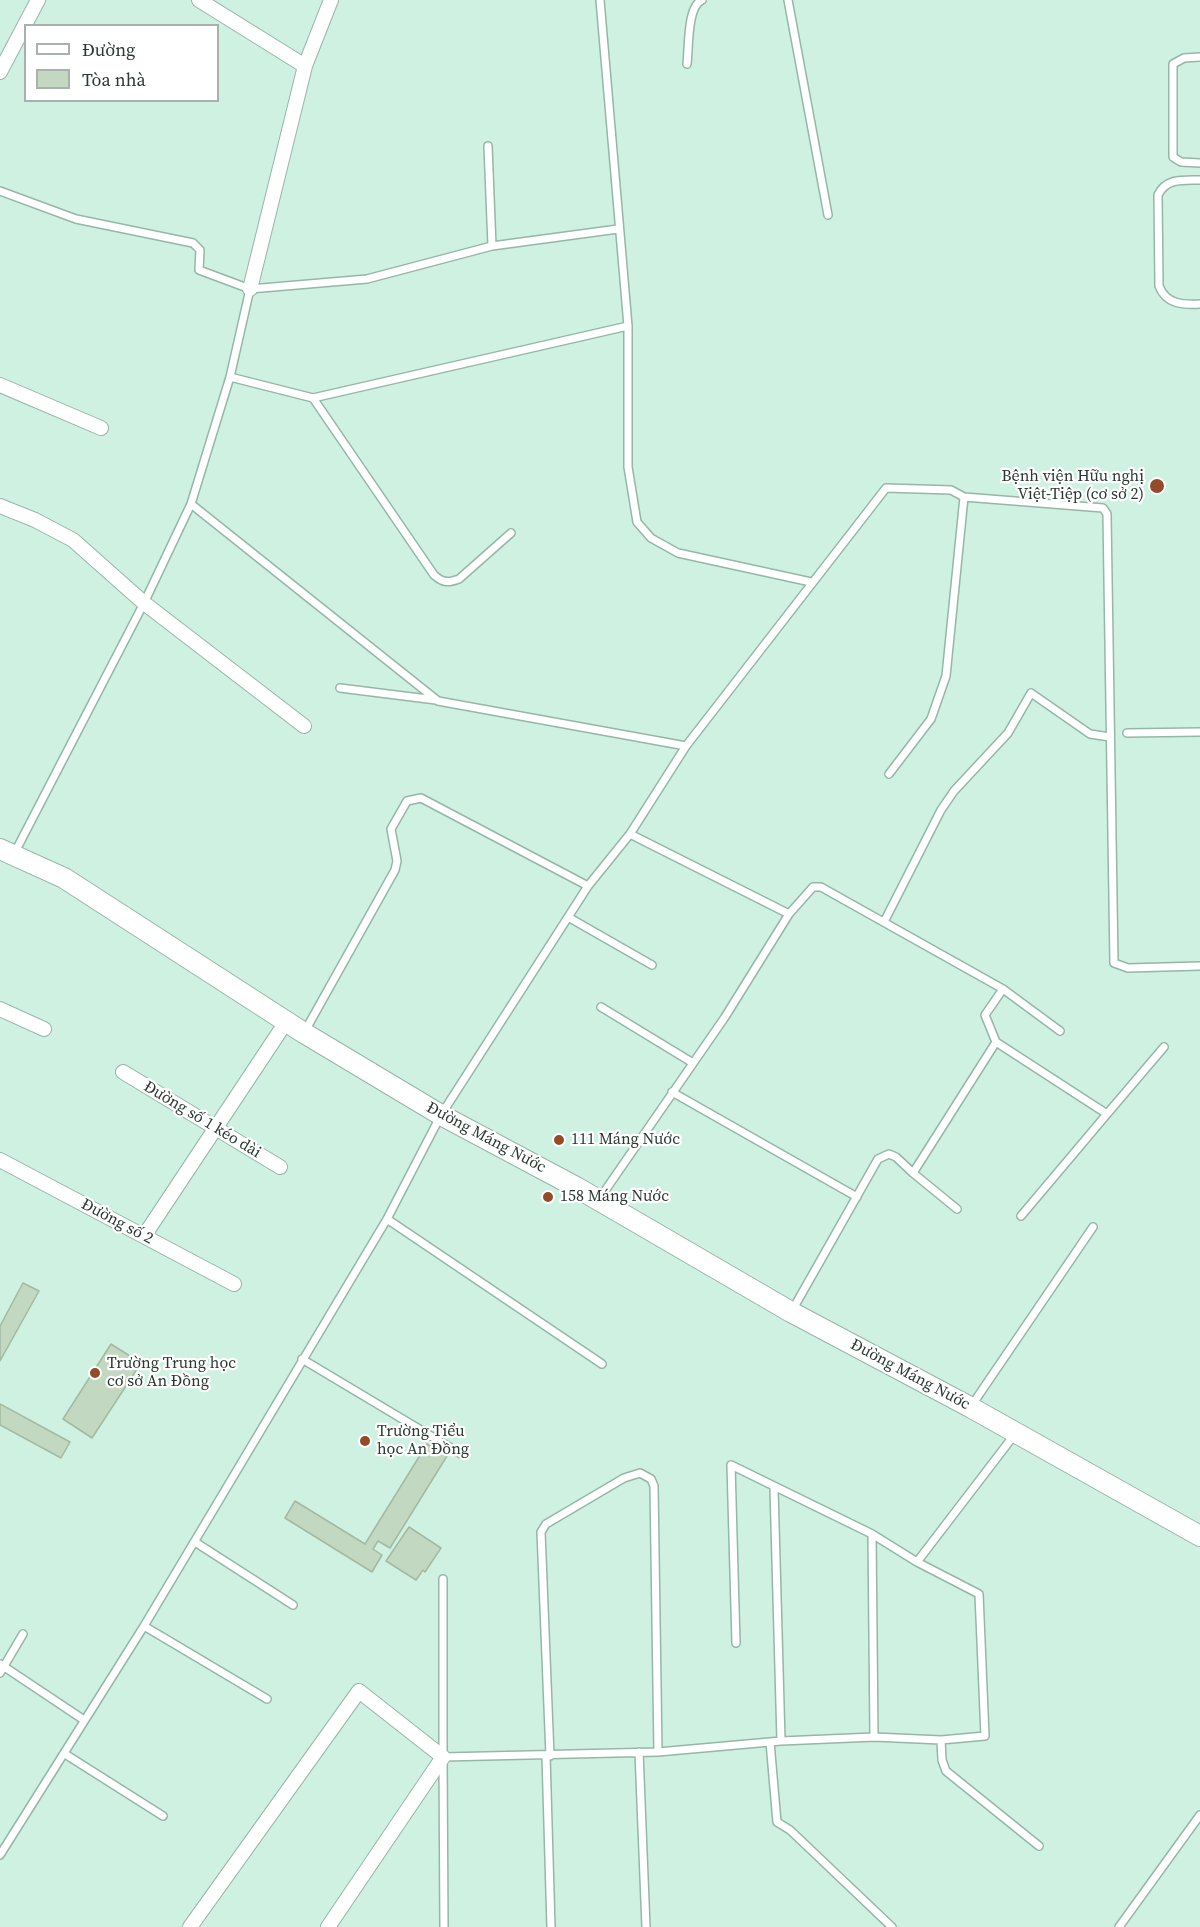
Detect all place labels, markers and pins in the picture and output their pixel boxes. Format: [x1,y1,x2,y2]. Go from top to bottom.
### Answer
place label: Bệnh viện Hữu nghị Việt-Tiệp (cơ sở 2) [1001,467,1144,505]
marker: Bệnh viện Hữu nghị Việt-Tiệp (cơ sở 2) [1148,477,1166,495]
place label: 111 Máng Nước [571,1130,680,1150]
marker: 111 Máng Nước [552,1133,566,1147]
place label: 158 Máng Nước [560,1187,669,1207]
marker: 158 Máng Nước [541,1190,555,1204]
place label: Trường Trung học cơ sở An Đồng [107,1354,236,1392]
marker: Trường Trung học cơ sở An Đồng [88,1366,102,1380]
place label: Trường Tiểu học An Đồng [377,1422,469,1460]
marker: Trường Tiểu học An Đồng [358,1434,372,1448]

